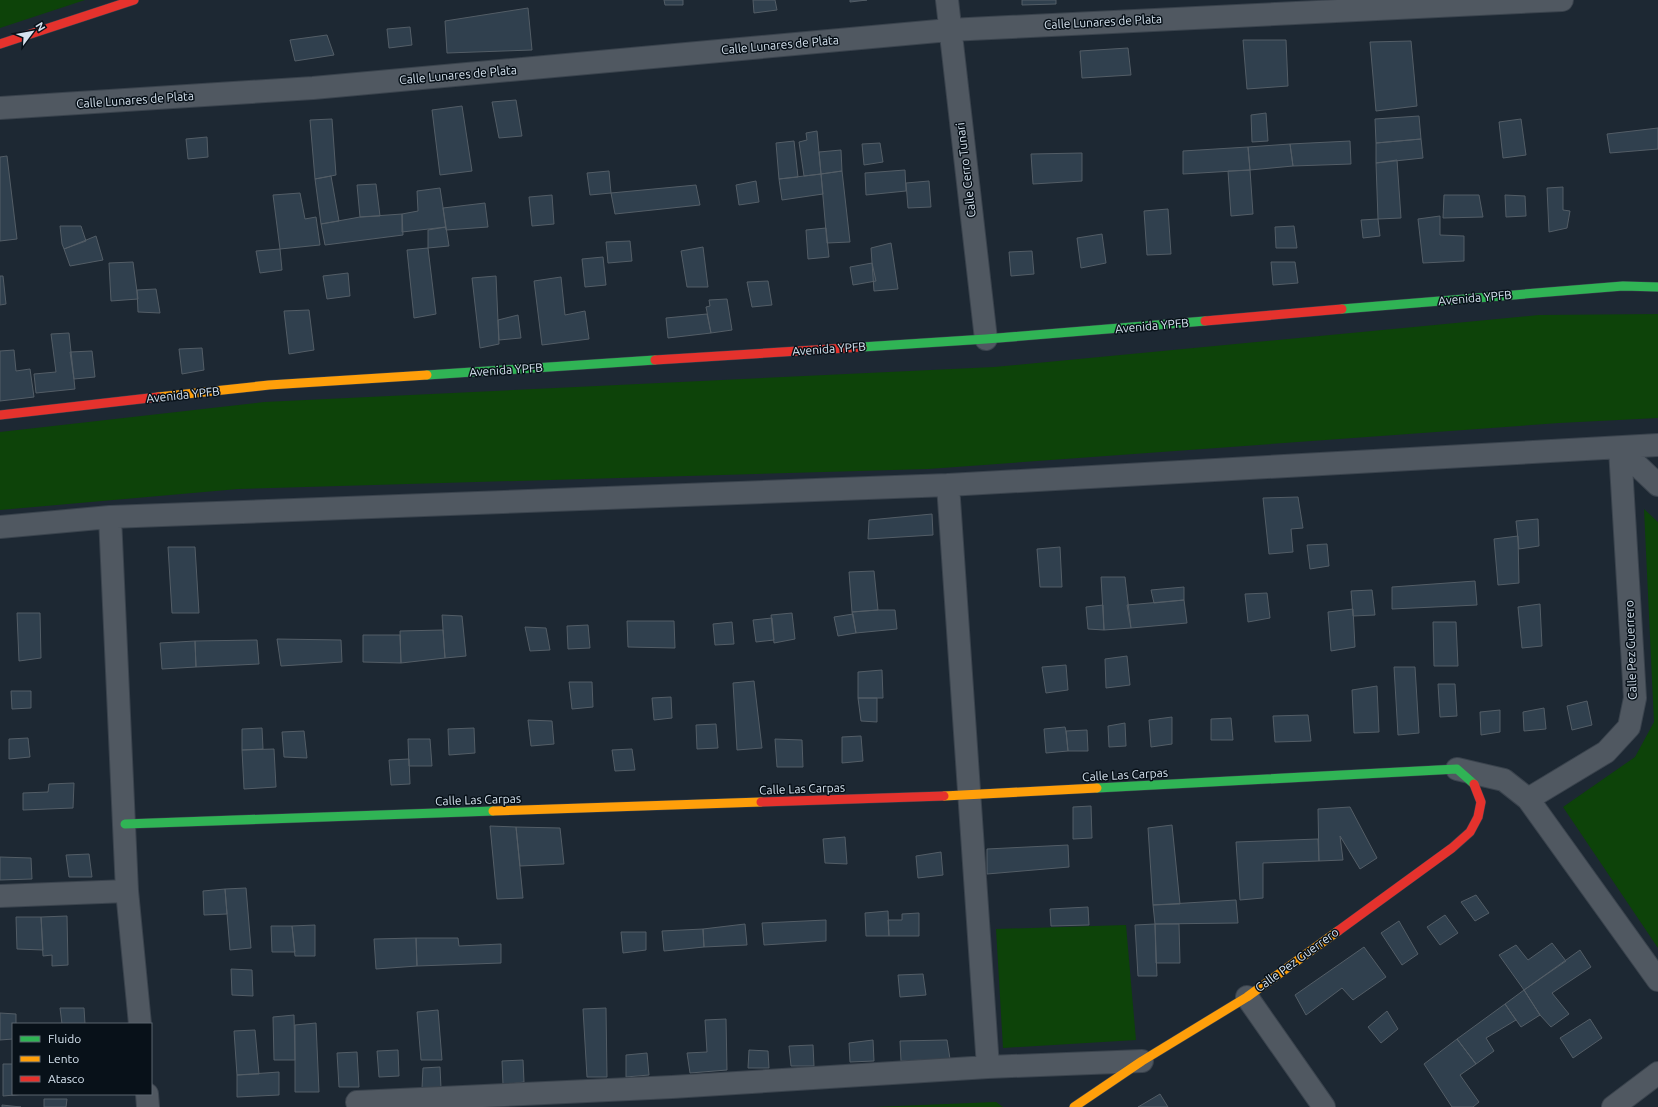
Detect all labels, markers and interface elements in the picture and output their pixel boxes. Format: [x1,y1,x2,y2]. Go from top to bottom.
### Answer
north arrow [12,12,52,52]
street label: Calle Lunares de Plata [1044,12,1162,31]
text: N [33,20,48,33]
street label: Calle Lunares de Plata [721,33,839,56]
street label: Calle Lunares de Plata [399,63,517,86]
street label: Calle Lunares de Plata [76,89,194,110]
street label: Calle Cerro Tunari [953,122,978,218]
street label: Avenida YPFB [1438,288,1512,307]
street label: Avenida YPFB [1115,316,1189,335]
street label: Avenida YPFB [792,339,866,358]
street label: Avenida YPFB [469,360,543,379]
street label: Avenida YPFB [146,384,220,405]
street label: Calle Pez Guerrero [1622,600,1639,700]
street label: Calle Las Carpas [1082,766,1168,783]
street label: Calle Las Carpas [759,781,845,796]
street label: Calle Las Carpas [435,792,521,807]
street label: Calle Pez Guerrero [1253,925,1341,994]
legend [12,1023,152,1095]
text: Fluido [48,1032,81,1045]
text: Lento [48,1052,79,1065]
text: Atasco [48,1072,84,1085]

